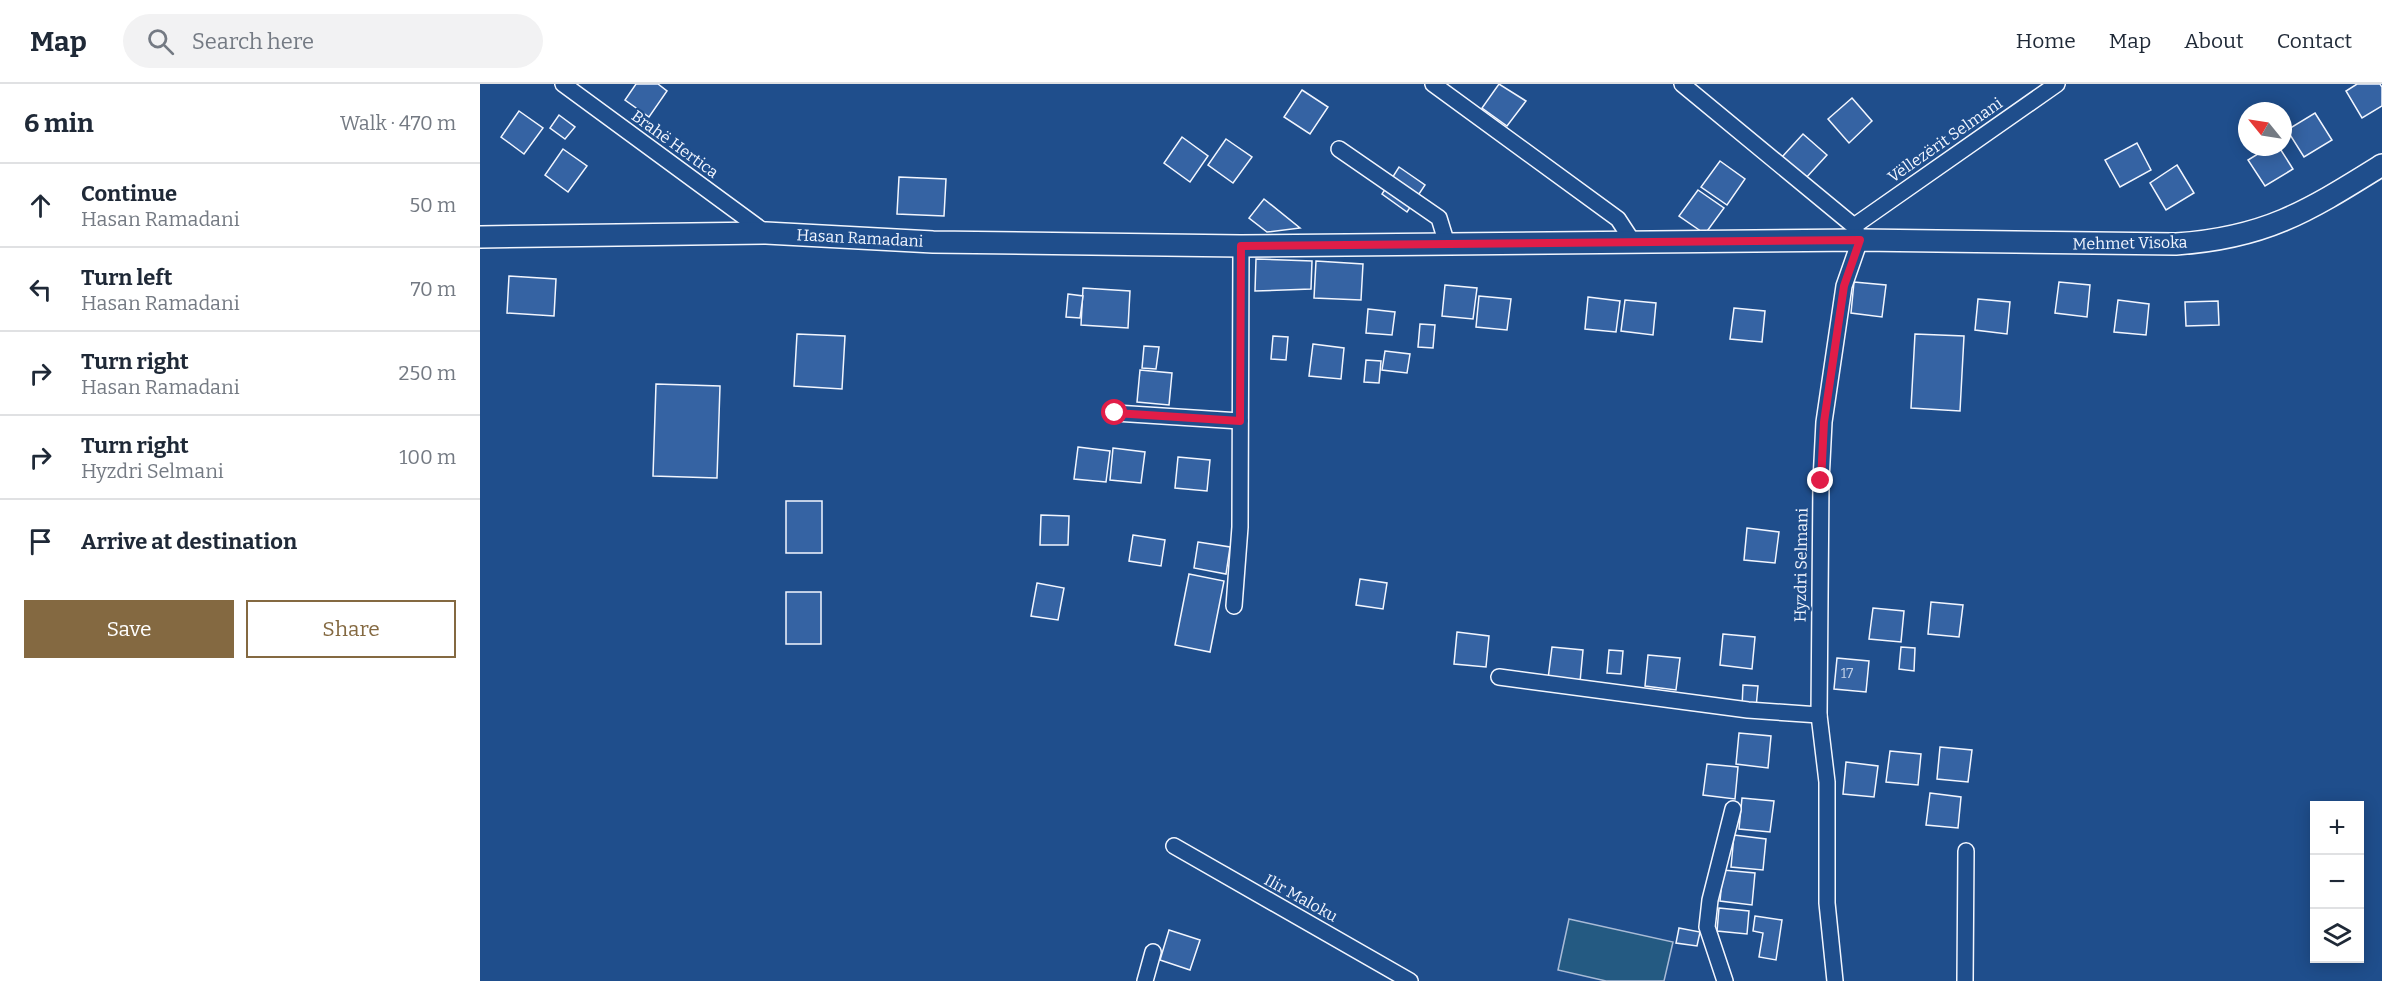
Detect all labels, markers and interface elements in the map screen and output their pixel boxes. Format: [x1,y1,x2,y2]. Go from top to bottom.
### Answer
search box [123,14,543,68]
text: Map [30,25,87,58]
icon: search [144,25,177,58]
text: Search here [192,28,314,55]
text: Home [2016,28,2076,54]
text: Map [2109,28,2151,54]
text: About [2184,28,2244,54]
text: Contact [2277,28,2352,54]
street label: Vëllezërit Selmani [1884,93,2006,187]
north arrow [2238,102,2292,156]
street label: Brahë Hertica [628,106,722,182]
text: 6 min [24,108,94,139]
text: Walk · 470 m [340,111,456,135]
text: Continue [81,180,177,207]
icon: ahead [24,189,57,222]
text: 50 m [409,193,456,217]
text: Hasan Ramadani [81,207,240,231]
street label: Hasan Ramadani [796,225,924,251]
street label: Mehmet Visoka [2072,232,2188,254]
text: Turn left [81,264,173,291]
icon: left [24,273,57,306]
text: 70 m [410,277,456,301]
text: Hasan Ramadani [81,291,240,315]
text: Turn right [81,348,189,375]
icon: right [24,357,57,390]
text: 250 m [399,361,456,385]
text: Hasan Ramadani [81,375,240,399]
route start [1101,399,1127,425]
text: Turn right [81,432,189,459]
icon: right [24,441,57,474]
text: 100 m [399,445,456,469]
text: Hyzdri Selmani [81,459,224,483]
route end [1807,467,1833,493]
street label: Hyzdri Selmani [1791,508,1811,622]
icon: arrive [24,525,57,558]
text: Arrive at destination [81,528,297,555]
button: Save [24,600,234,658]
button: Share [246,600,456,658]
house number: 17 [1841,665,1853,682]
map controls [2310,801,2364,963]
button: + [2310,801,2364,855]
button: − [2310,855,2364,909]
street label: Ilir Maloku [1261,870,1341,926]
button: layers [2310,909,2364,963]

